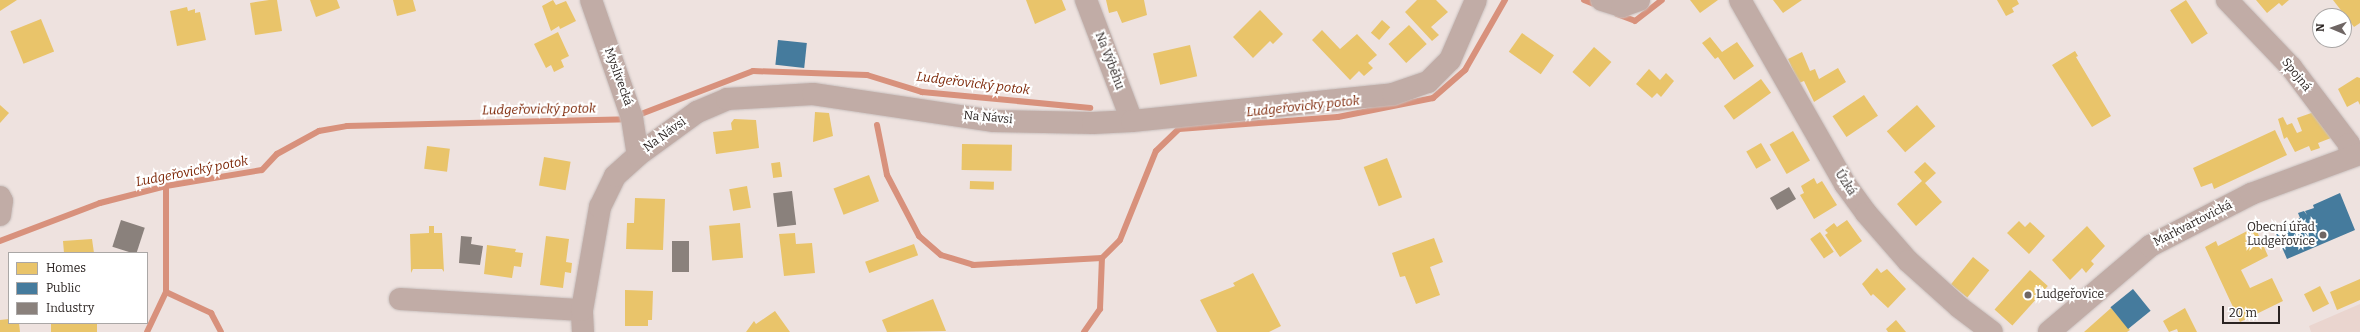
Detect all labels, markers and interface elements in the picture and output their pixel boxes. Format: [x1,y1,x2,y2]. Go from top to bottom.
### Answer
north arrow [2312,8,2352,48]
text: N [2314,23,2327,32]
street label: Na Výběhu [1091,30,1127,92]
street label: Myslivecká [601,46,635,108]
street label: Spojná [2278,56,2314,94]
water label: Ludgeřovický potok [915,69,1031,99]
water label: Ludgeřovický potok [1245,93,1361,121]
water label: Ludgeřovický potok [482,101,596,119]
street label: Na Návsi [963,109,1013,127]
street label: Na Návsi [641,115,689,155]
water label: Ludgeřovický potok [135,153,249,191]
street label: Úzká [1831,168,1859,198]
street label: Markvartovická [2151,198,2235,250]
place label: Obecní úřad Ludgeřovice [2247,221,2315,249]
marker: Obecní úřad Ludgeřovice [2318,230,2328,240]
legend [8,252,148,324]
text: Homes [46,261,86,275]
text: Public [46,281,81,295]
place label: Ludgeřovice [2036,288,2104,302]
marker: Ludgeřovice [2023,290,2033,300]
scale bar [2224,298,2282,324]
text: Industry [46,301,94,315]
text: 20 m [2229,306,2257,320]

